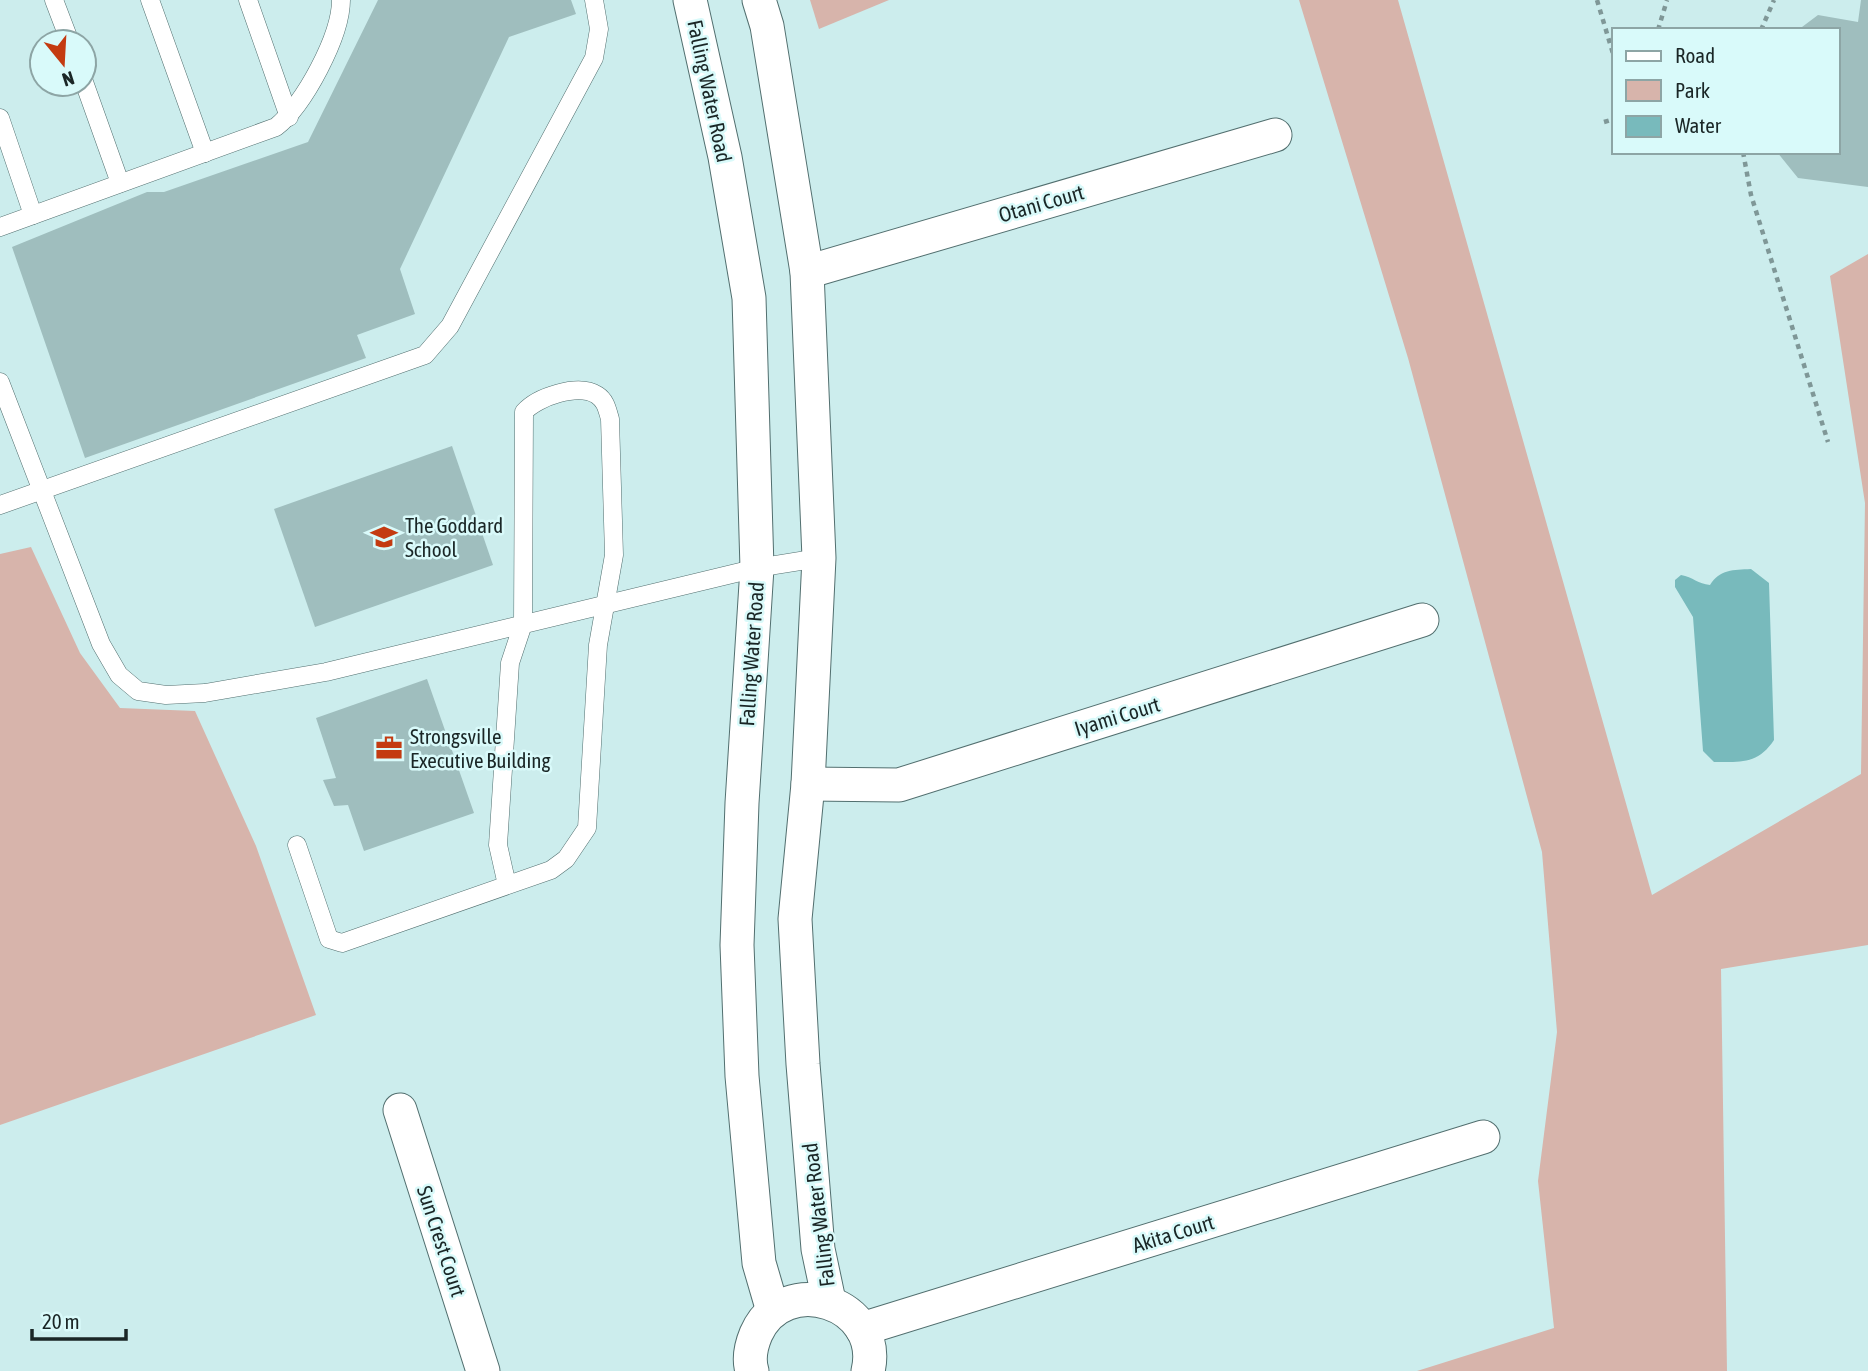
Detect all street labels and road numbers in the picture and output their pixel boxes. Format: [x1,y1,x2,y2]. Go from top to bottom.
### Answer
street label: Falling Water Road [683,18,737,164]
street label: Otani Court [996,179,1086,227]
street label: Falling Water Road [734,581,768,727]
street label: Iyami Court [1071,692,1163,740]
street label: Falling Water Road [797,1142,839,1288]
street label: Sun Crest Court [413,1183,471,1299]
street label: Akita Court [1129,1209,1217,1257]

